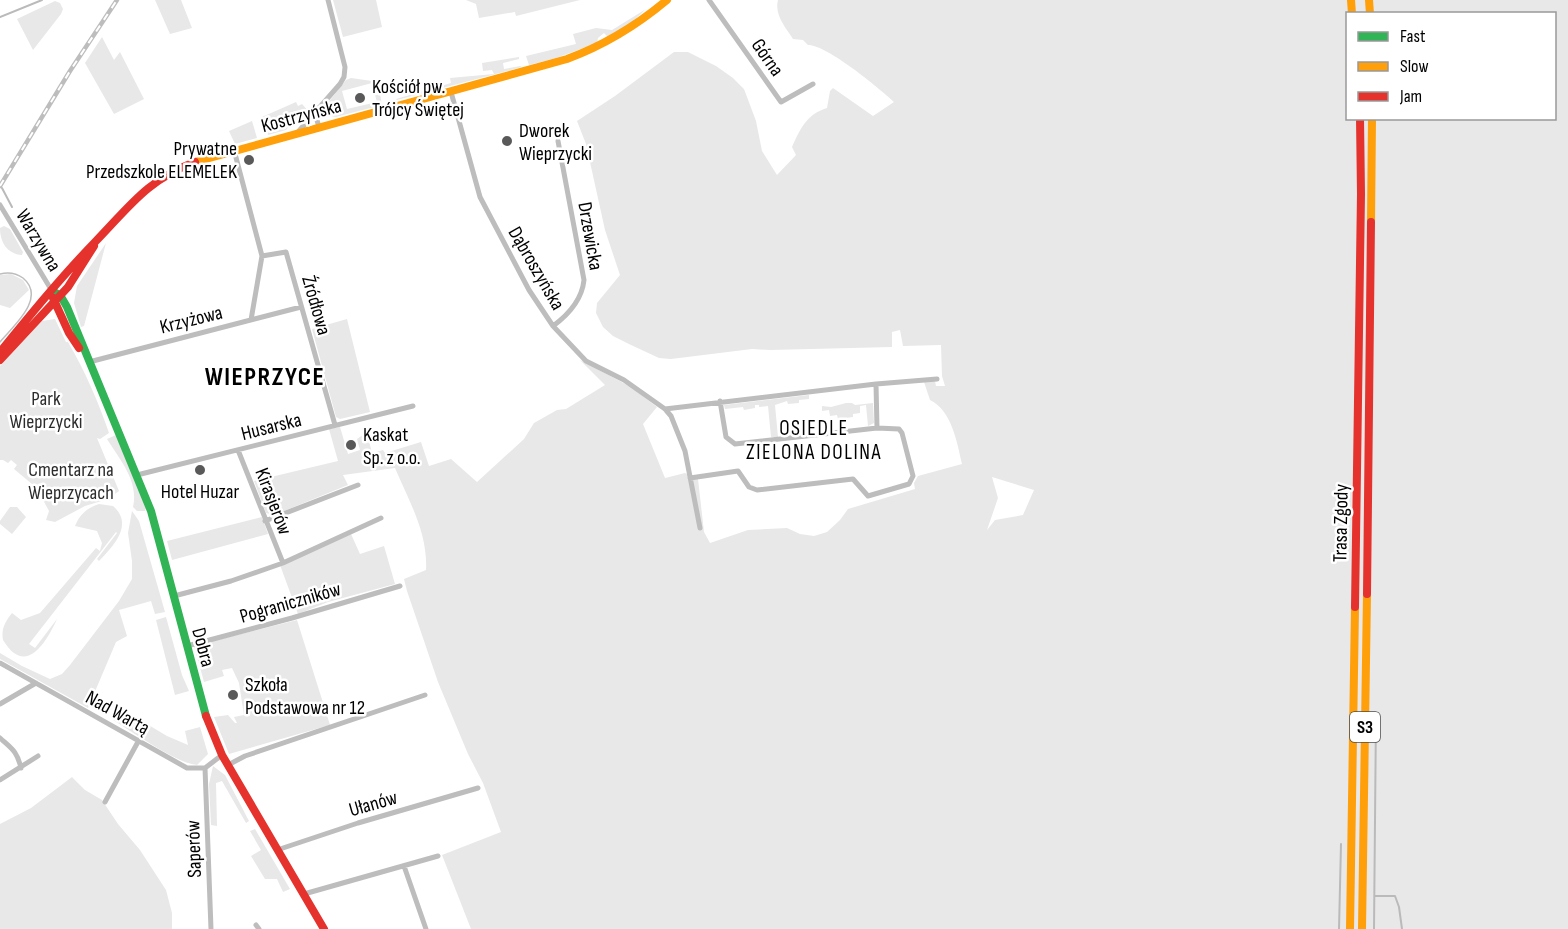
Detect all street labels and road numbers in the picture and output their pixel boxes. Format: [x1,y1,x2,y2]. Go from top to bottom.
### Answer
street label: Górna [746,34,789,81]
street label: Kostrzyńska [258,94,344,138]
street label: Drzewicka [572,200,608,272]
street label: Warzywna [10,205,66,276]
street label: Dąbroszyńska [503,222,570,315]
street label: Źródłowa [296,273,336,338]
street label: Krzyżowa [157,301,225,339]
street label: Husarska [239,408,304,446]
street label: Kirasjerów [249,465,297,538]
street label: Trasa Zgody [1328,483,1354,562]
street label: Pograniczników [237,577,344,629]
street label: Dobra [186,625,220,669]
street label: Nad Wartą [81,686,154,740]
road number: S3 [1350,712,1380,742]
street label: Ułanów [346,786,400,822]
street label: Saperów [181,820,207,878]

